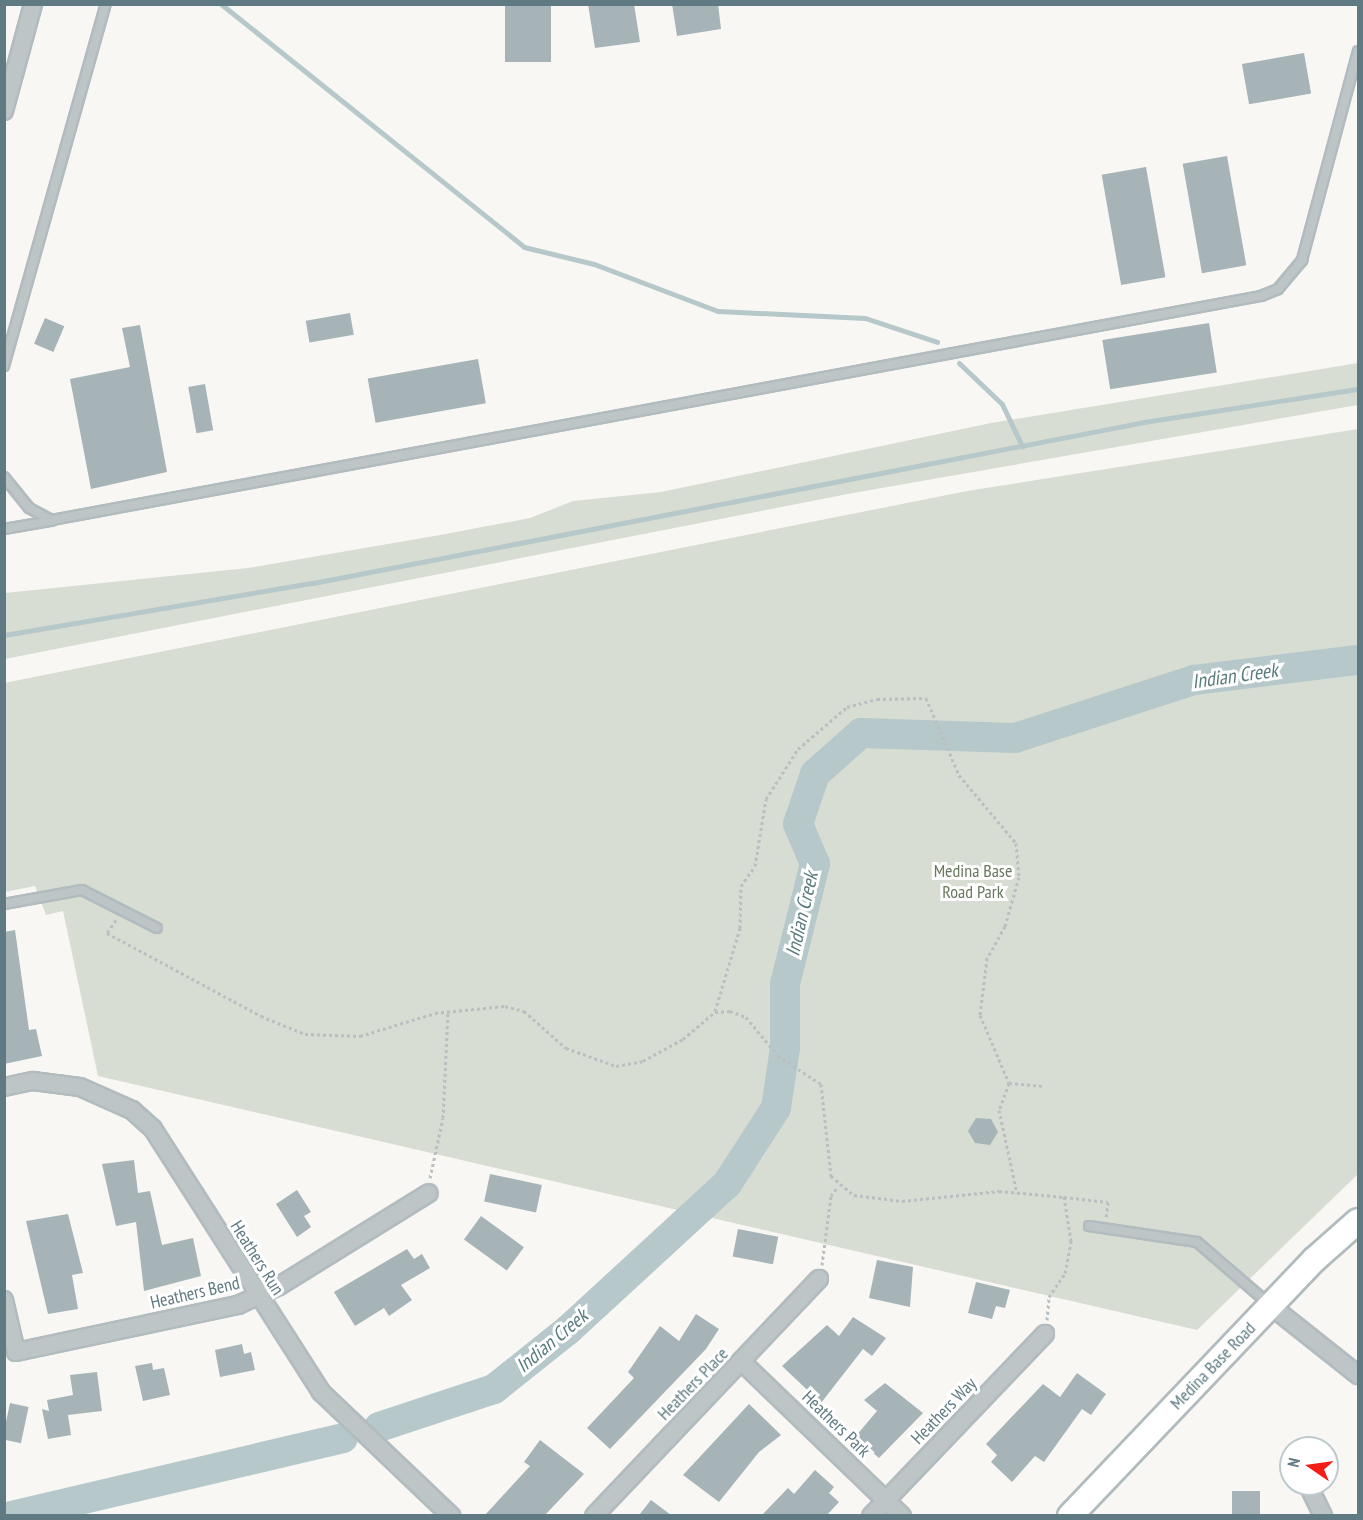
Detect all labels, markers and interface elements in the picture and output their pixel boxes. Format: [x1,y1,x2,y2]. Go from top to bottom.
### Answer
water label: Indian Creek [1191,658,1279,694]
park label: Medina Base Road Park [934,861,1012,904]
water label: Indian Creek [781,869,823,959]
street label: Heathers Run [226,1217,288,1299]
street label: Heathers Bend [148,1272,242,1314]
water label: Indian Creek [511,1304,593,1378]
street label: Medina Base Road [1166,1318,1260,1414]
street label: Heathers Place [653,1343,733,1425]
street label: Heathers Way [907,1373,981,1449]
street label: Heathers Park [798,1386,874,1462]
north arrow [1279,1436,1339,1496]
text: N [1283,1456,1304,1469]

